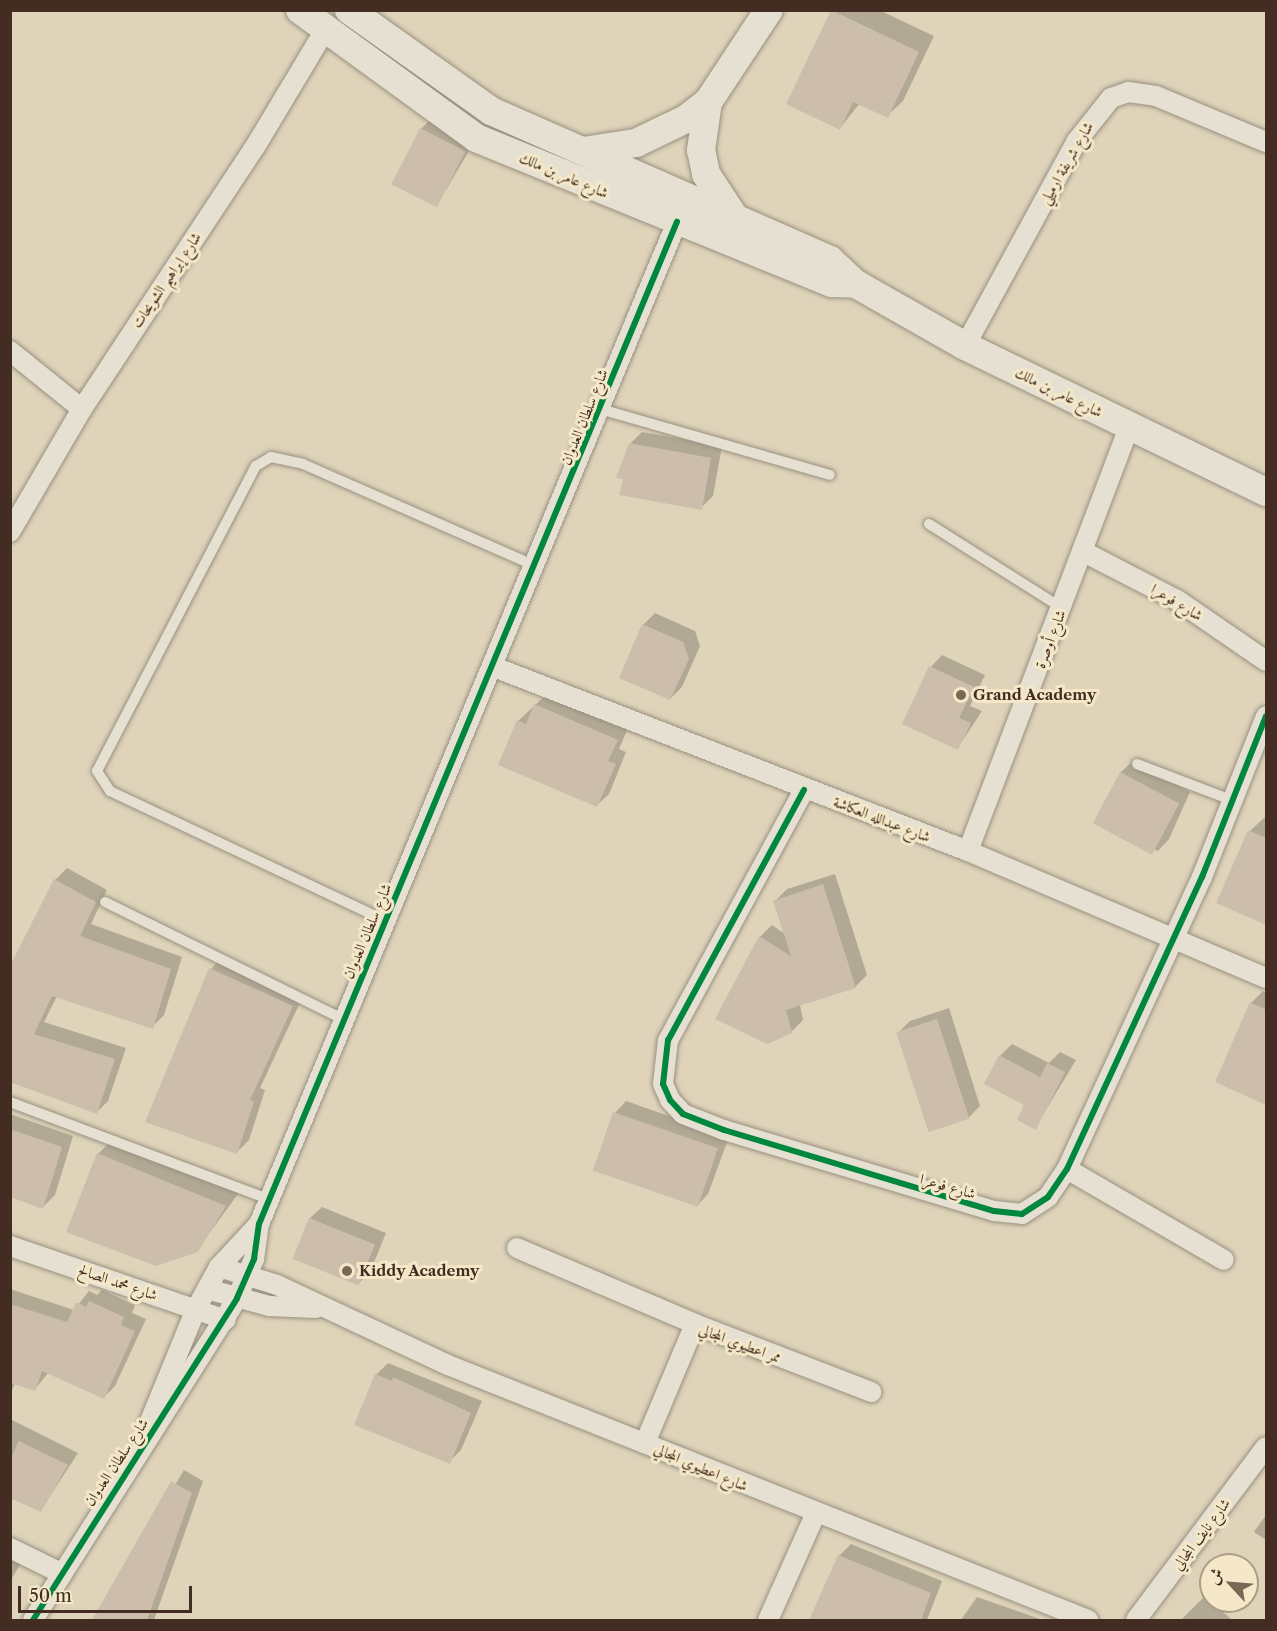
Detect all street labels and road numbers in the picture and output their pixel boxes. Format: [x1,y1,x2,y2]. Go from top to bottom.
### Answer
street label: شارع شريفة ارميلي [1035,119,1097,207]
street label: شارع عامر بن مالك [517,148,611,202]
street label: شارع إبراهيم الشويحات [127,229,205,331]
street label: شارع عامر بن مالك [1012,363,1106,421]
street label: شارع سلطان العدوان [557,366,611,468]
street label: شارع فوعرا [1148,580,1206,624]
street label: شارع أوصرة [1031,607,1069,671]
street label: شارع عبدالله العكاشة [831,792,933,846]
street label: شارع سلطان العدوان [339,881,395,981]
street label: شارع فوعرا [918,1169,978,1203]
street label: شارع محمد الصالح [76,1260,160,1304]
street label: ممر اعطيوي المجالي [697,1320,783,1366]
street label: شارع سلطان العدوان [80,1415,152,1509]
street label: شارع اعطيوي المجالي [651,1439,751,1495]
street label: شارع نايف المجالي [1168,1495,1234,1573]

